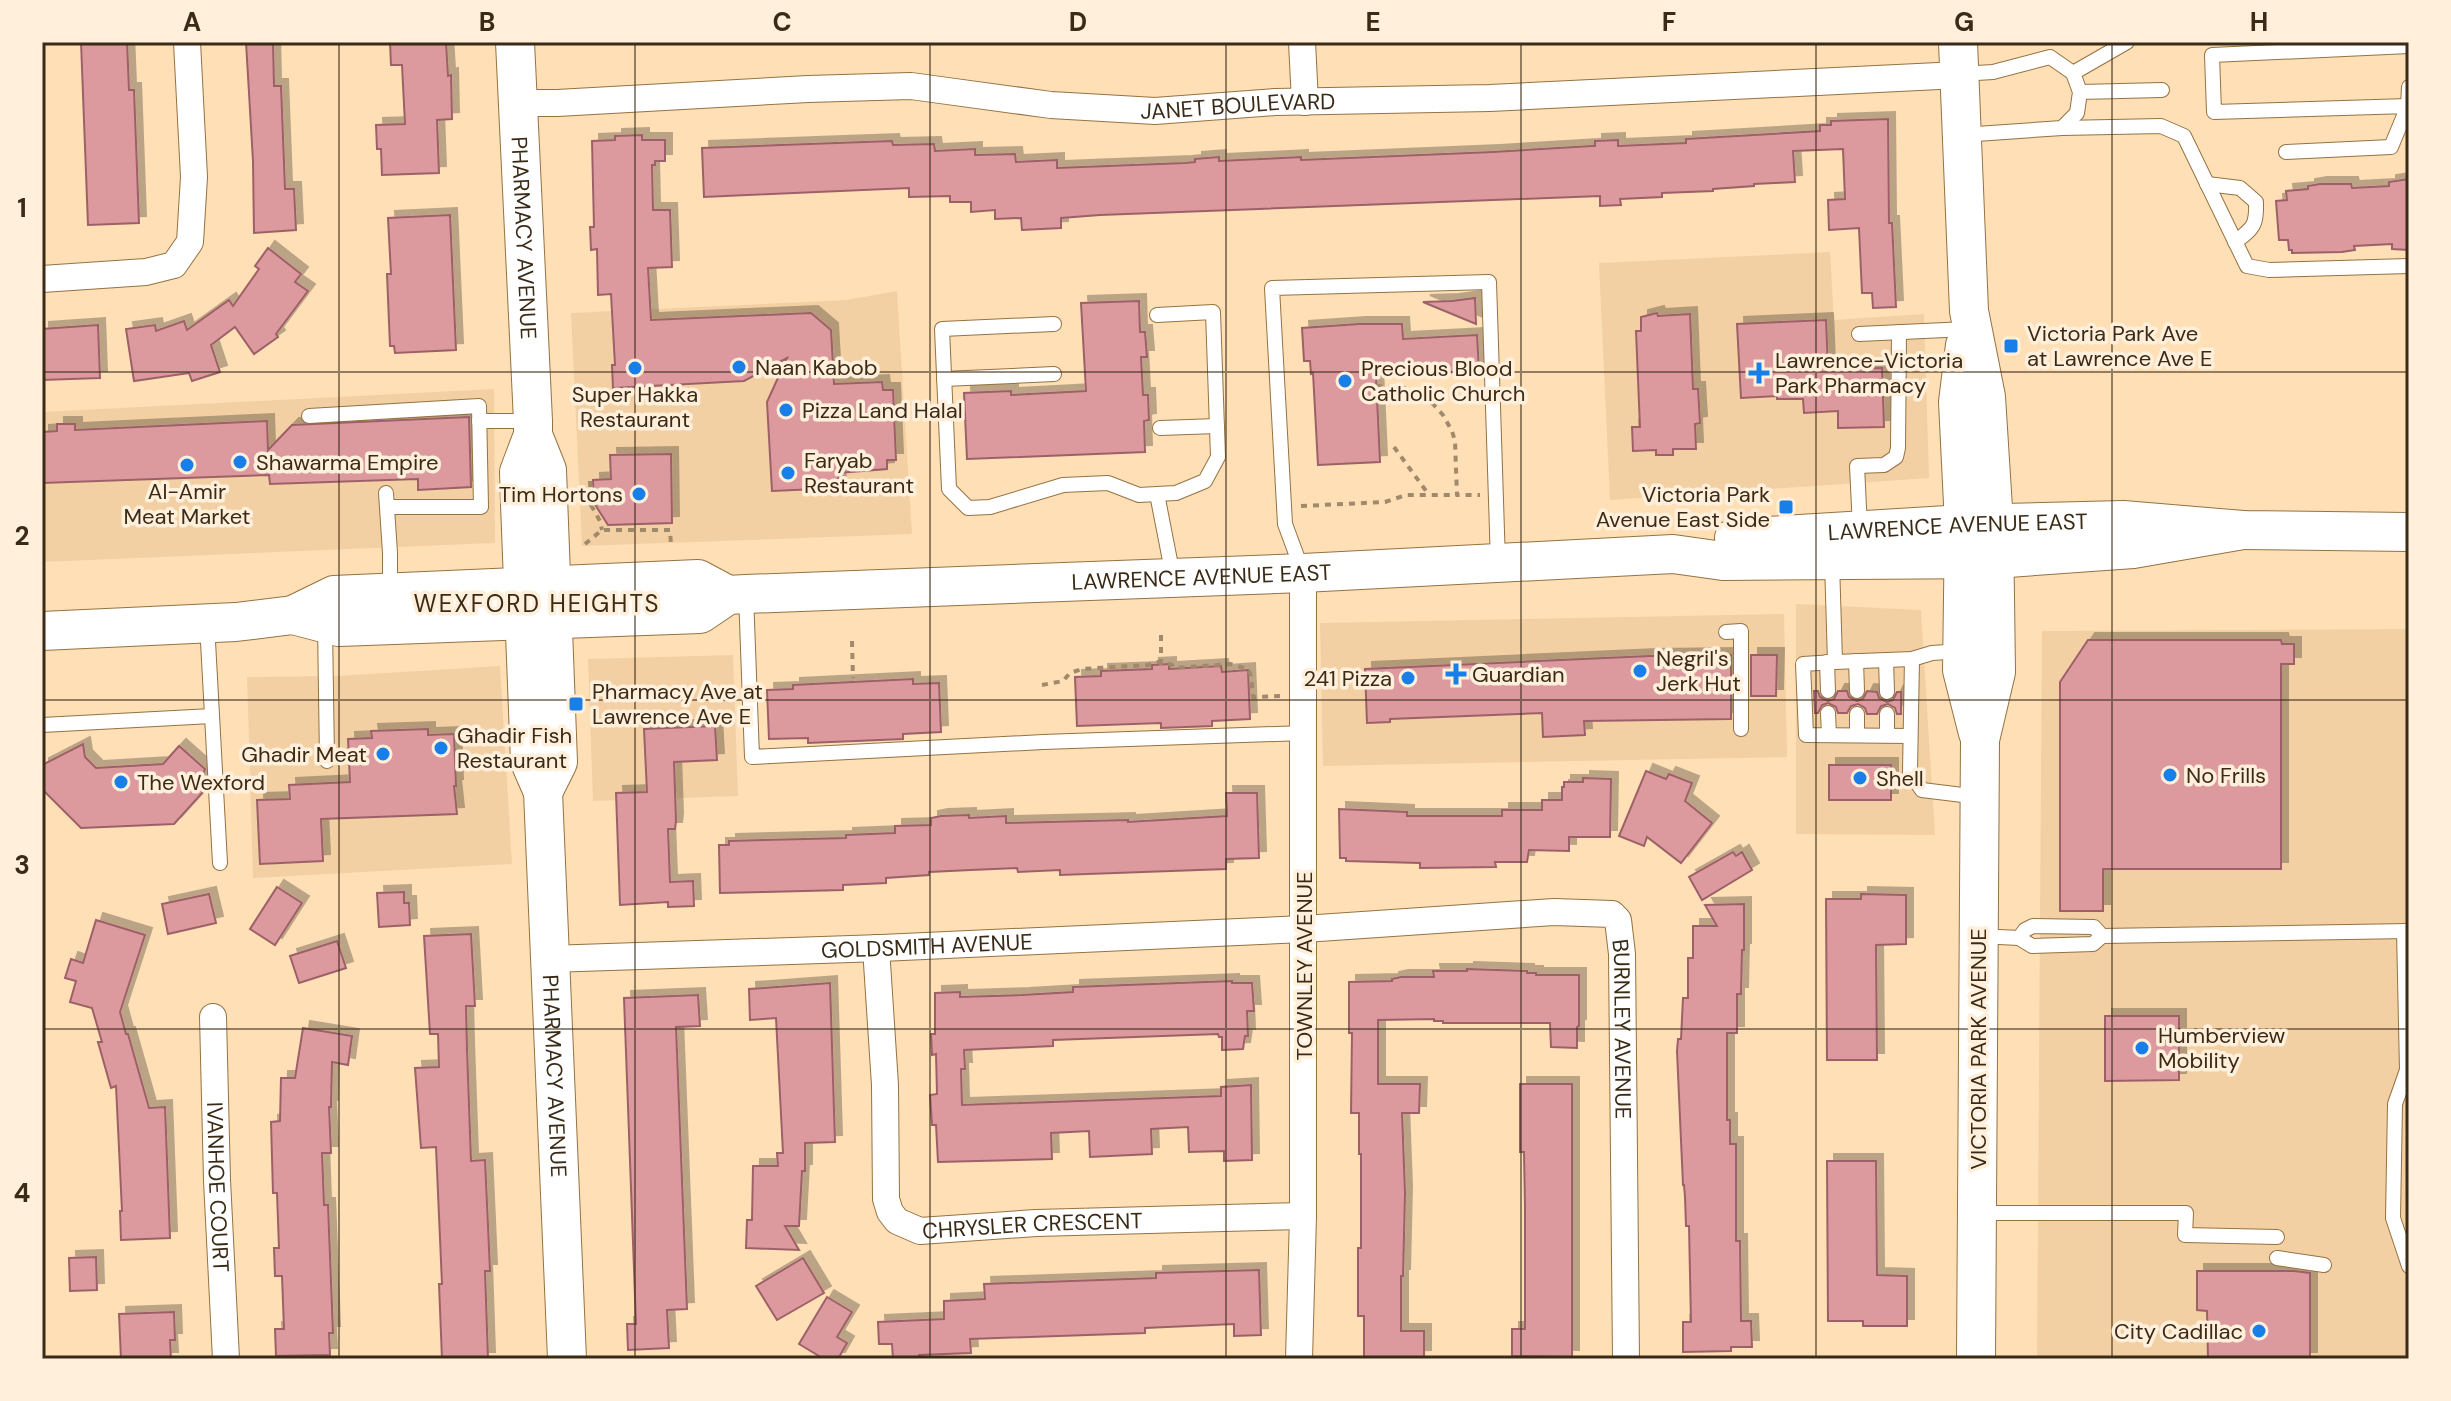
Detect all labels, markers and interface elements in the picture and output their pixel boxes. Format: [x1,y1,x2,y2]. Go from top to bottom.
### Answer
text: A [183,5,201,39]
text: B [479,5,495,39]
text: C [772,5,792,39]
text: D [1069,5,1087,39]
text: E [1365,5,1381,39]
text: F [1662,5,1676,39]
text: G [1954,5,1974,39]
text: H [2250,5,2268,39]
street label: JANET BOULEVARD [1140,86,1336,126]
street label: PHARMACY AVENUE [505,136,544,340]
text: 1 [17,191,27,225]
place label: Victoria Park Ave at Lawrence Ave E [2027,319,2212,373]
marker: Victoria Park Ave at Lawrence Ave E [2002,337,2020,355]
place label: Lawrence-Victoria Park Pharmacy [1775,346,1963,400]
place label: Naan Kabob [755,353,878,382]
place label: Precious Blood Catholic Church [1361,354,1525,408]
marker: Naan Kabob [730,358,748,376]
marker: Super Hakka Restaurant [626,359,644,377]
marker: Lawrence-Victoria Park Pharmacy [1750,364,1768,382]
marker: Precious Blood Catholic Church [1336,372,1354,390]
place label: Super Hakka Restaurant [572,380,698,434]
place label: Pizza Land Halal [802,396,963,425]
marker: Pizza Land Halal [777,401,795,419]
place label: Faryab Restaurant [804,446,914,500]
place label: Shawarma Empire [256,448,438,477]
marker: Shawarma Empire [231,453,249,471]
marker: Al-Amir Meat Market [178,456,196,474]
marker: Faryab Restaurant [779,464,797,482]
place label: Al-Amir Meat Market [124,477,250,531]
place label: Tim Hortons [499,480,623,509]
place label: Victoria Park Avenue East Side [1596,480,1770,534]
marker: Tim Hortons [630,485,648,503]
marker: Victoria Park Avenue East Side [1777,498,1795,516]
street label: LAWRENCE AVENUE EAST [1827,506,2088,547]
text: 2 [14,519,30,553]
street label: LAWRENCE AVENUE EAST [1071,557,1332,596]
district label: WEXFORD HEIGHTS [414,588,660,619]
place label: Negril's Jerk Hut [1656,644,1741,698]
place label: Guardian [1472,660,1565,689]
marker: Negril's Jerk Hut [1631,662,1649,680]
place label: 241 Pizza [1303,664,1392,693]
marker: Guardian [1447,665,1465,683]
marker: 241 Pizza [1399,669,1417,687]
place label: Pharmacy Ave at Lawrence Ave E [592,677,763,731]
marker: Pharmacy Ave at Lawrence Ave E [567,695,585,713]
place label: Ghadir Fish Restaurant [457,721,572,775]
marker: Ghadir Fish Restaurant [432,739,450,757]
place label: Ghadir Meat [241,740,367,769]
marker: Ghadir Meat [374,745,392,763]
place label: No Frills [2186,761,2266,790]
place label: Shell [1876,764,1924,793]
marker: No Frills [2161,766,2179,784]
place label: The Wexford [137,768,265,797]
marker: Shell [1851,769,1869,787]
marker: The Wexford [112,773,130,791]
text: 3 [14,848,30,882]
street label: TOWNLEY AVENUE [1290,872,1319,1060]
street label: GOLDSMITH AVENUE [820,927,1033,964]
street label: VICTORIA PARK AVENUE [1964,928,1993,1170]
street label: BURNLEY AVENUE [1606,937,1638,1119]
street label: PHARMACY AVENUE [536,974,574,1178]
place label: Humberview Mobility [2158,1021,2286,1075]
marker: Humberview Mobility [2133,1039,2151,1057]
street label: IVANHOE COURT [201,1101,236,1273]
text: 4 [14,1176,30,1210]
street label: CHRYSLER CRESCENT [921,1206,1143,1245]
place label: City Cadillac [2114,1317,2243,1346]
marker: City Cadillac [2250,1322,2268,1340]

